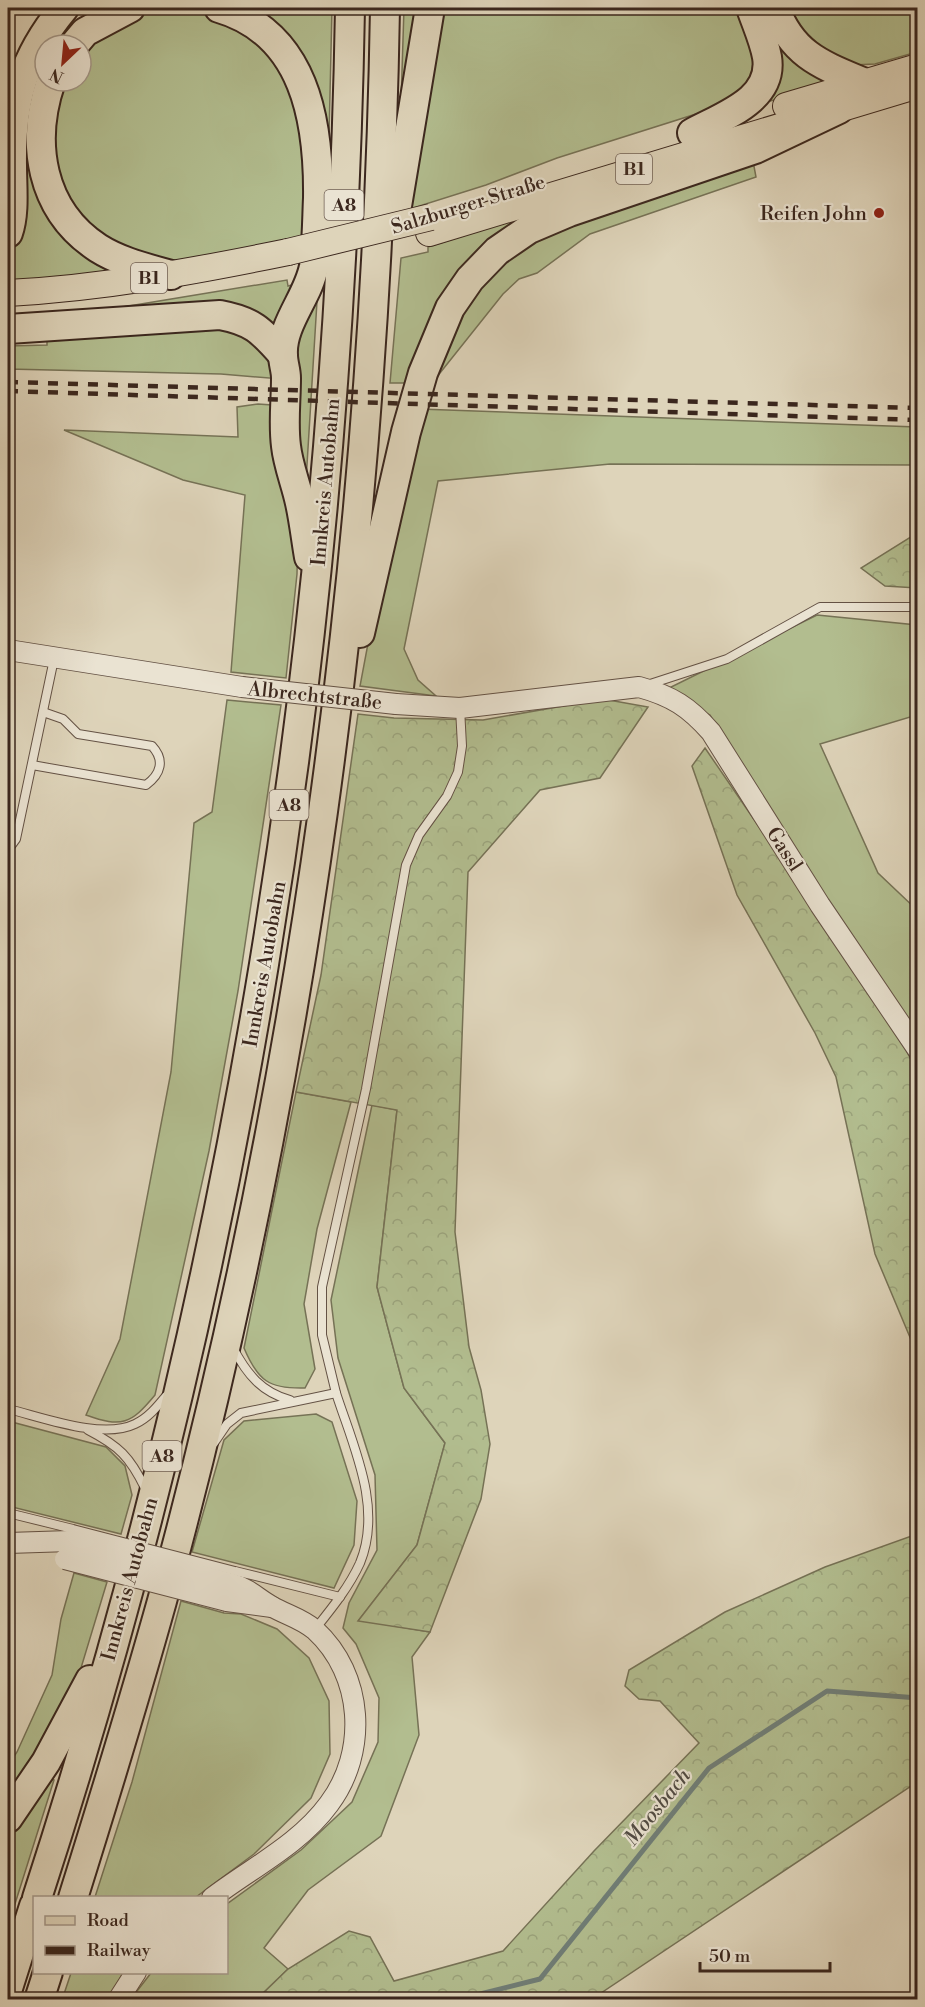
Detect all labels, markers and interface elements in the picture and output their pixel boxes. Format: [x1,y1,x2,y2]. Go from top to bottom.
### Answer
north arrow [33,33,93,93]
text: N [46,64,67,87]
road number: B1 [616,154,652,184]
street label: Salzburger Straße [388,170,549,241]
road number: A8 [324,190,364,220]
place label: Reifen John [760,202,867,227]
marker: Reifen John [872,206,886,220]
road number: B1 [131,263,167,293]
street label: Innkreis Autobahn [307,397,346,567]
street label: Albrechtstraße [246,677,383,716]
road number: A8 [270,790,308,820]
street label: Gassl [760,823,807,877]
street label: Innkreis Autobahn [239,879,292,1049]
road number: A8 [142,1441,182,1471]
street label: Innkreis Autobahn [97,1495,164,1664]
water label: Moosbach [619,1763,697,1852]
legend [33,1896,228,1974]
text: Road [87,1909,130,1932]
scale bar [700,1935,830,1973]
text: Railway [87,1939,151,1962]
text: 50 m [709,1945,751,1968]

